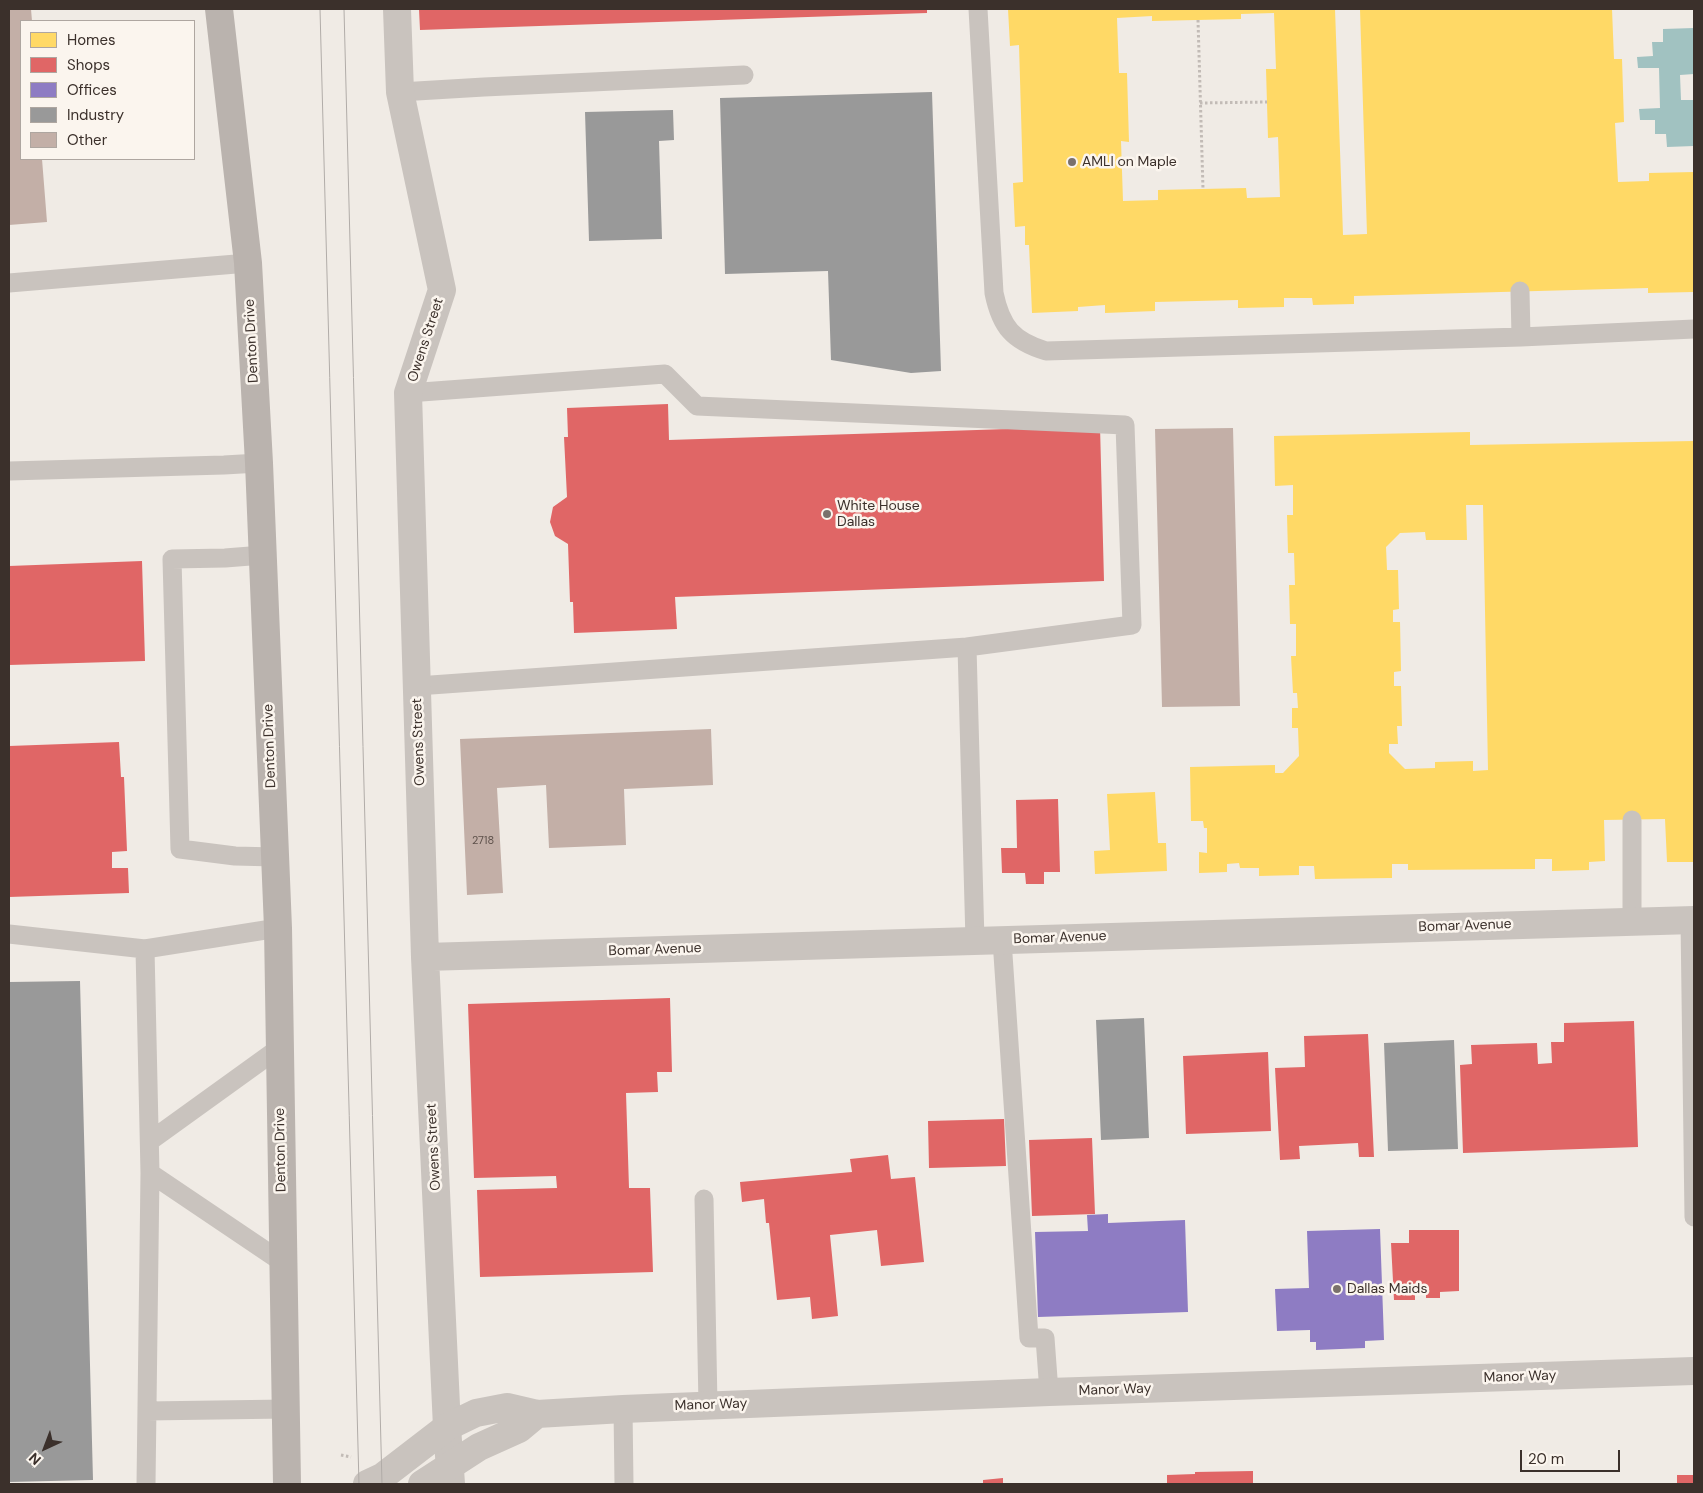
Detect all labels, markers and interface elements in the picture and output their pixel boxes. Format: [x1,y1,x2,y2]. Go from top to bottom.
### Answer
legend [20,20,195,160]
text: Homes [67,30,116,50]
text: Shops [67,55,110,75]
text: Offices [67,80,117,100]
text: Industry [67,105,124,125]
text: Other [67,130,107,150]
place label: AMLI on Maple [1082,154,1177,170]
marker: AMLI on Maple [1066,156,1078,168]
street label: Owens Street [404,296,448,384]
street label: Denton Drive [241,299,263,383]
place label: White House Dallas [837,498,920,530]
marker: White House Dallas [821,508,833,520]
street label: Owens Street [409,698,429,786]
street label: Denton Drive [260,704,280,788]
house number: 2718 [472,834,494,848]
street label: Bomar Avenue [1418,916,1512,936]
street label: Bomar Avenue [1013,928,1107,948]
street label: Bomar Avenue [608,940,702,960]
street label: Owens Street [423,1103,445,1191]
street label: Denton Drive [272,1108,290,1192]
place label: Dallas Maids [1347,1281,1427,1297]
marker: Dallas Maids [1331,1283,1343,1295]
street label: Manor Way [1483,1367,1557,1387]
street label: Manor Way [1078,1380,1152,1400]
street label: Manor Way [674,1395,748,1415]
north arrow [20,1423,70,1473]
scale bar [1523,1440,1623,1472]
text: N [25,1449,45,1469]
text: 20 m [1528,1449,1564,1469]

